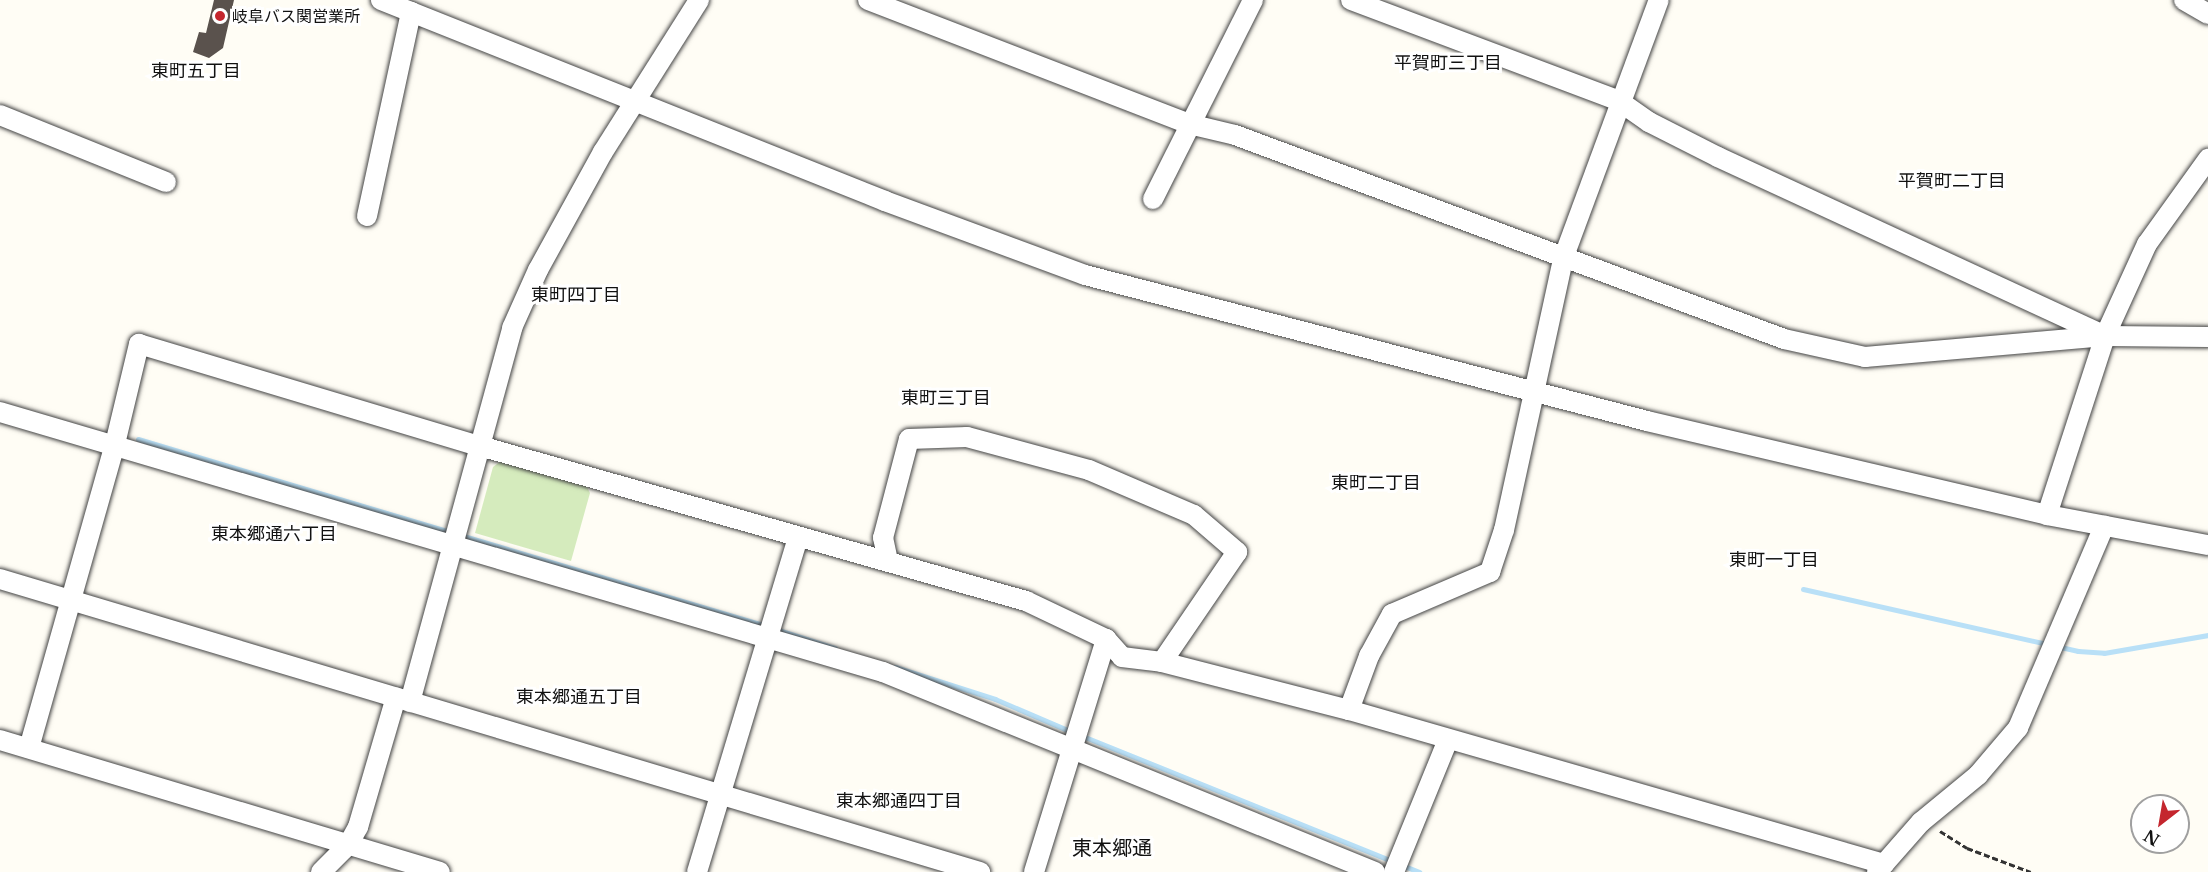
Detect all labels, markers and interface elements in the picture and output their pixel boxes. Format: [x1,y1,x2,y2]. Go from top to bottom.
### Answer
place label: 岐阜バス関営業所 [232,6,360,26]
marker: 岐阜バス関営業所 [213,9,227,23]
district label: 平賀町三丁目 [1394,52,1502,74]
district label: 東町五丁目 [151,60,241,82]
district label: 平賀町二丁目 [1898,170,2006,192]
district label: 東町四丁目 [531,284,621,306]
district label: 東町三丁目 [901,387,991,409]
district label: 東町二丁目 [1331,472,1421,494]
district label: 東本郷通六丁目 [211,523,337,545]
district label: 東町一丁目 [1729,549,1819,571]
district label: 東本郷通五丁目 [516,686,642,708]
district label: 東本郷通四丁目 [836,790,962,812]
north arrow [2130,794,2190,854]
text: N [2140,825,2163,850]
district label: 東本郷通 [1072,836,1152,860]

